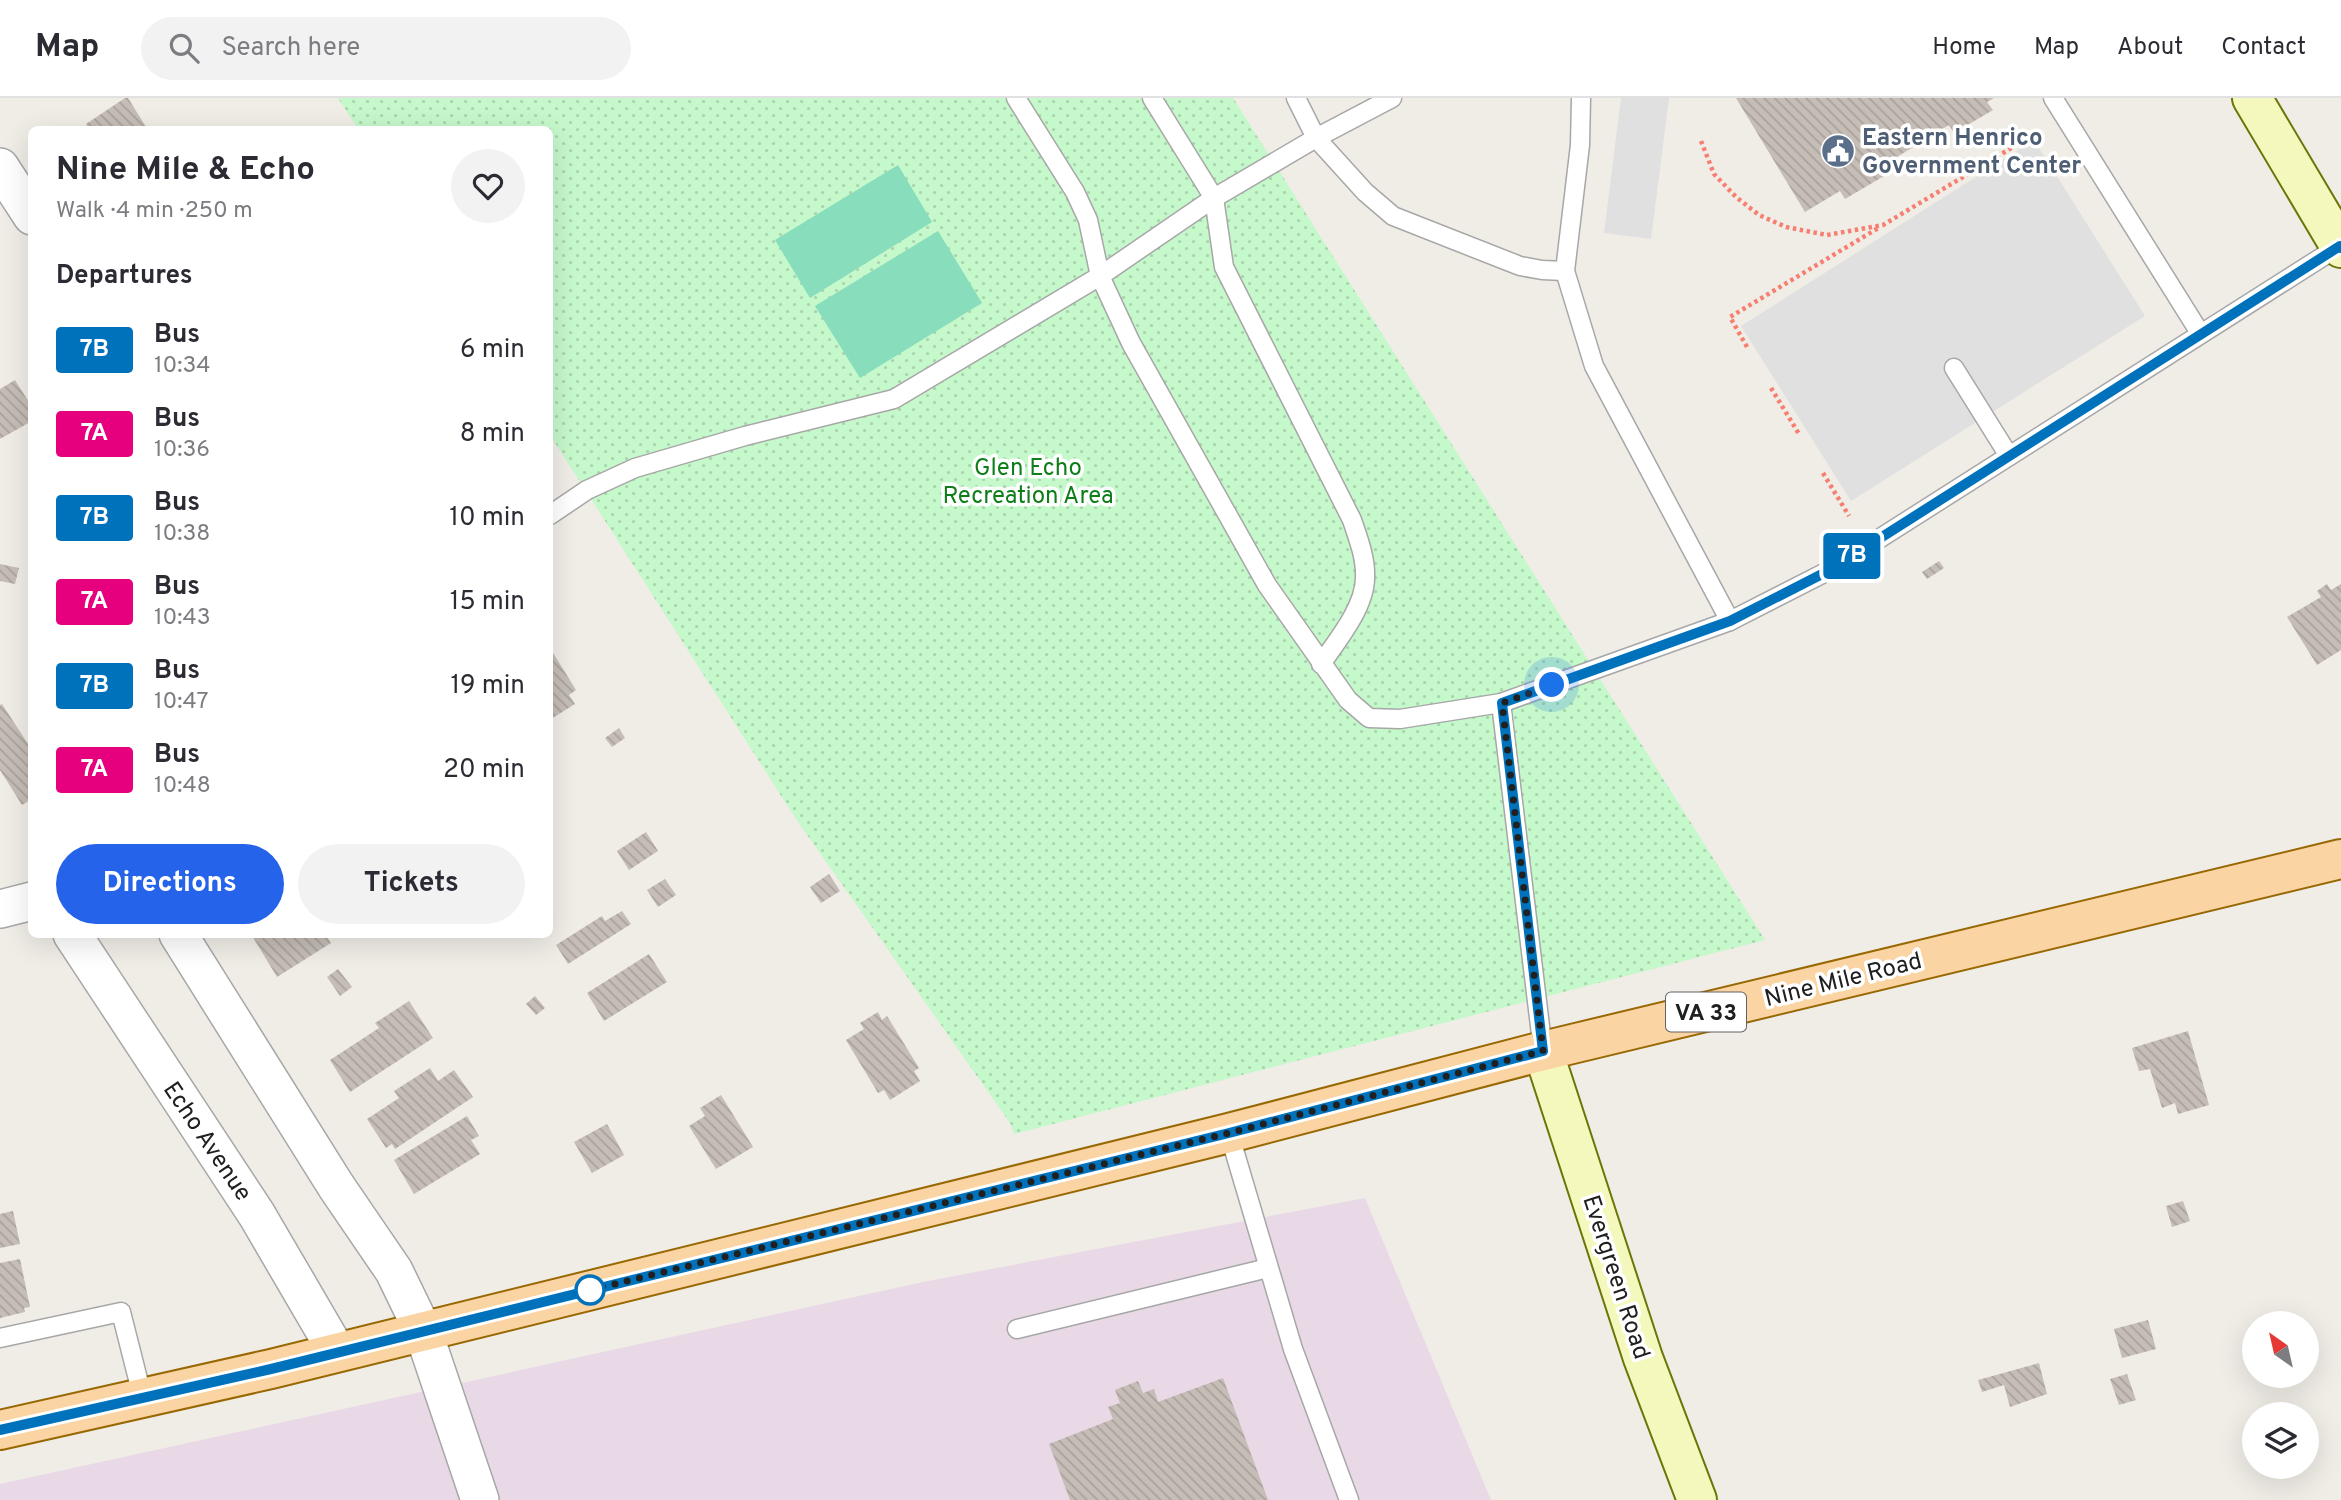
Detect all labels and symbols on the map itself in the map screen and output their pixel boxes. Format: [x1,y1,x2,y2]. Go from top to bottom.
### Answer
place label: Eastern Henrico Government Center [1862,124,2081,182]
public building icon: Eastern Henrico Government Center [1819,132,1857,170]
park label: Glen Echo Recreation Area [942,454,1114,512]
line badge: 7B [1820,533,1884,579]
your location [1534,667,1569,702]
street label: Nine Mile Road [1762,947,1925,1015]
road number: VA 33 [1666,992,1746,1032]
street label: Echo Avenue [155,1077,257,1208]
street label: Evergreen Road [1574,1192,1656,1363]
unlabelled marker [575,1275,605,1305]
north arrow [2242,1311,2319,1388]

